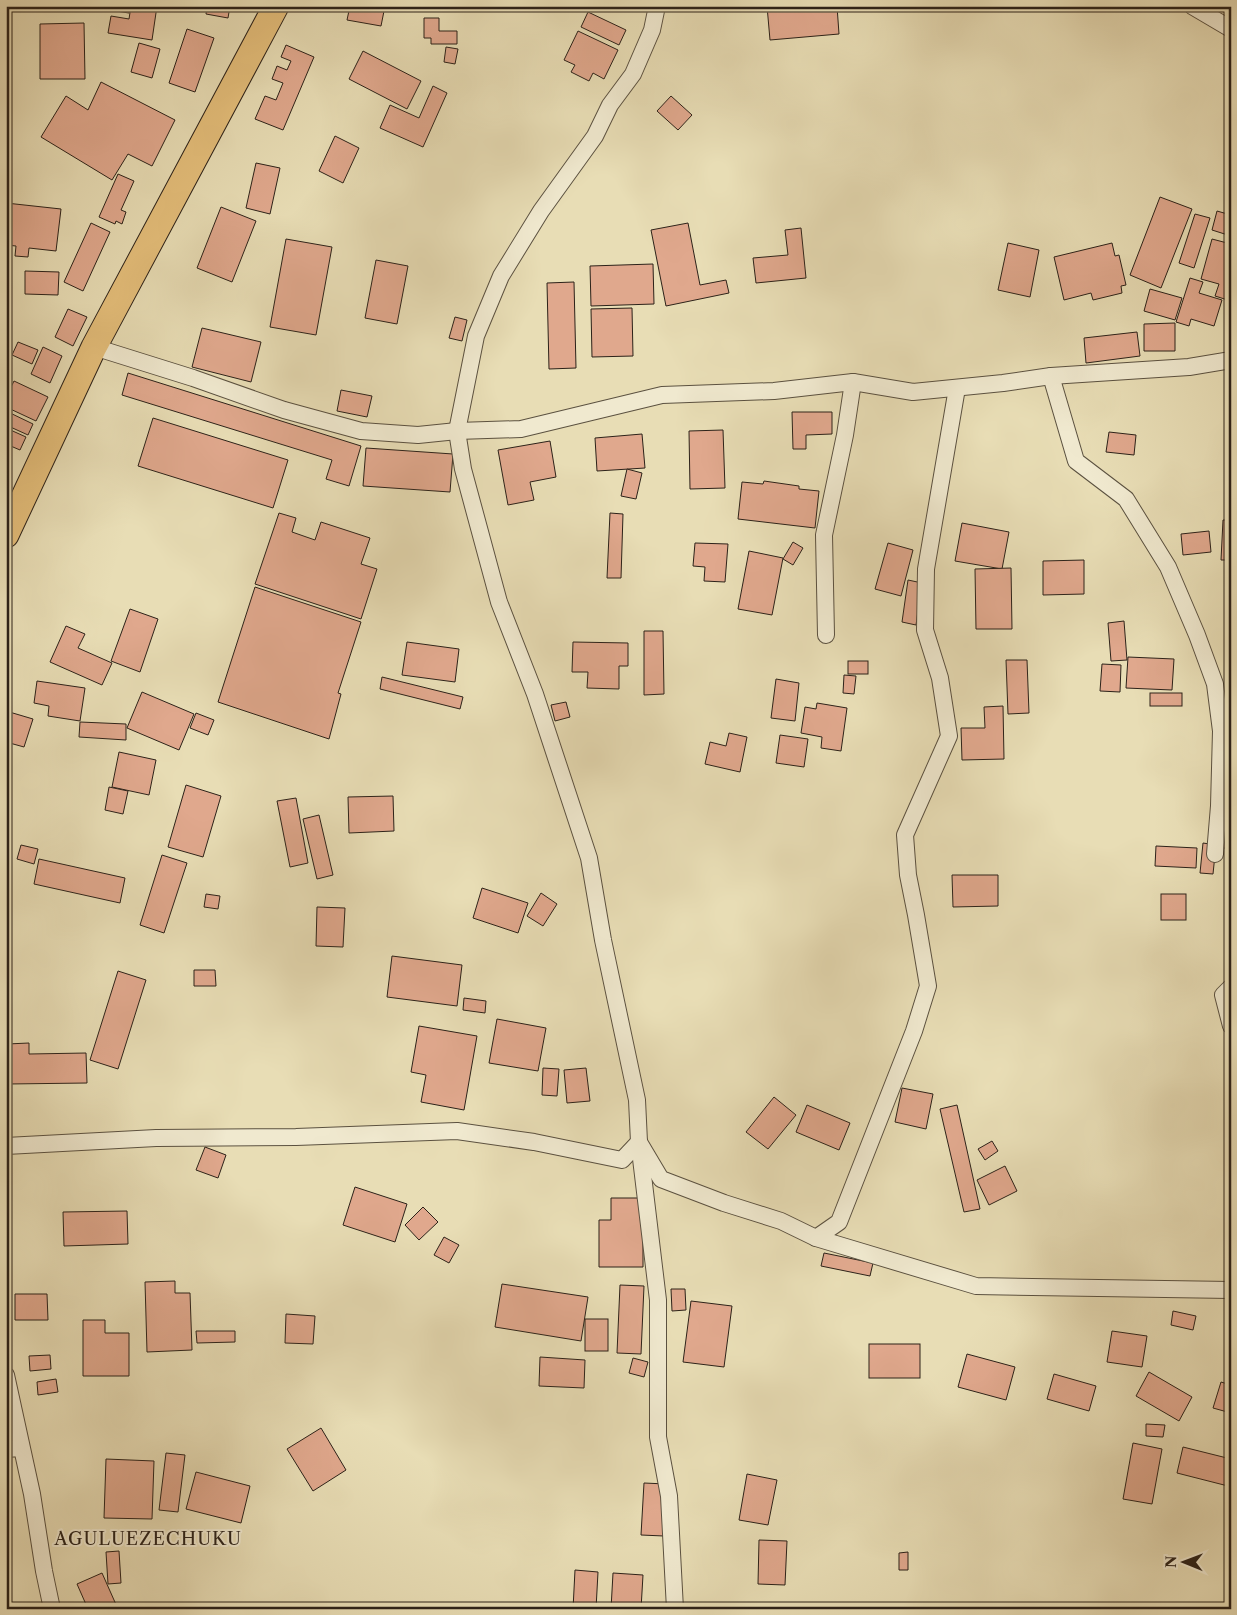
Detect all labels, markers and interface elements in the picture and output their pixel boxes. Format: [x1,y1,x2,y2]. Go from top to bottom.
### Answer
district label: AGULUEZECHUKU [53,1528,242,1550]
north arrow [1160,1538,1210,1588]
text: N [1162,1556,1180,1568]

